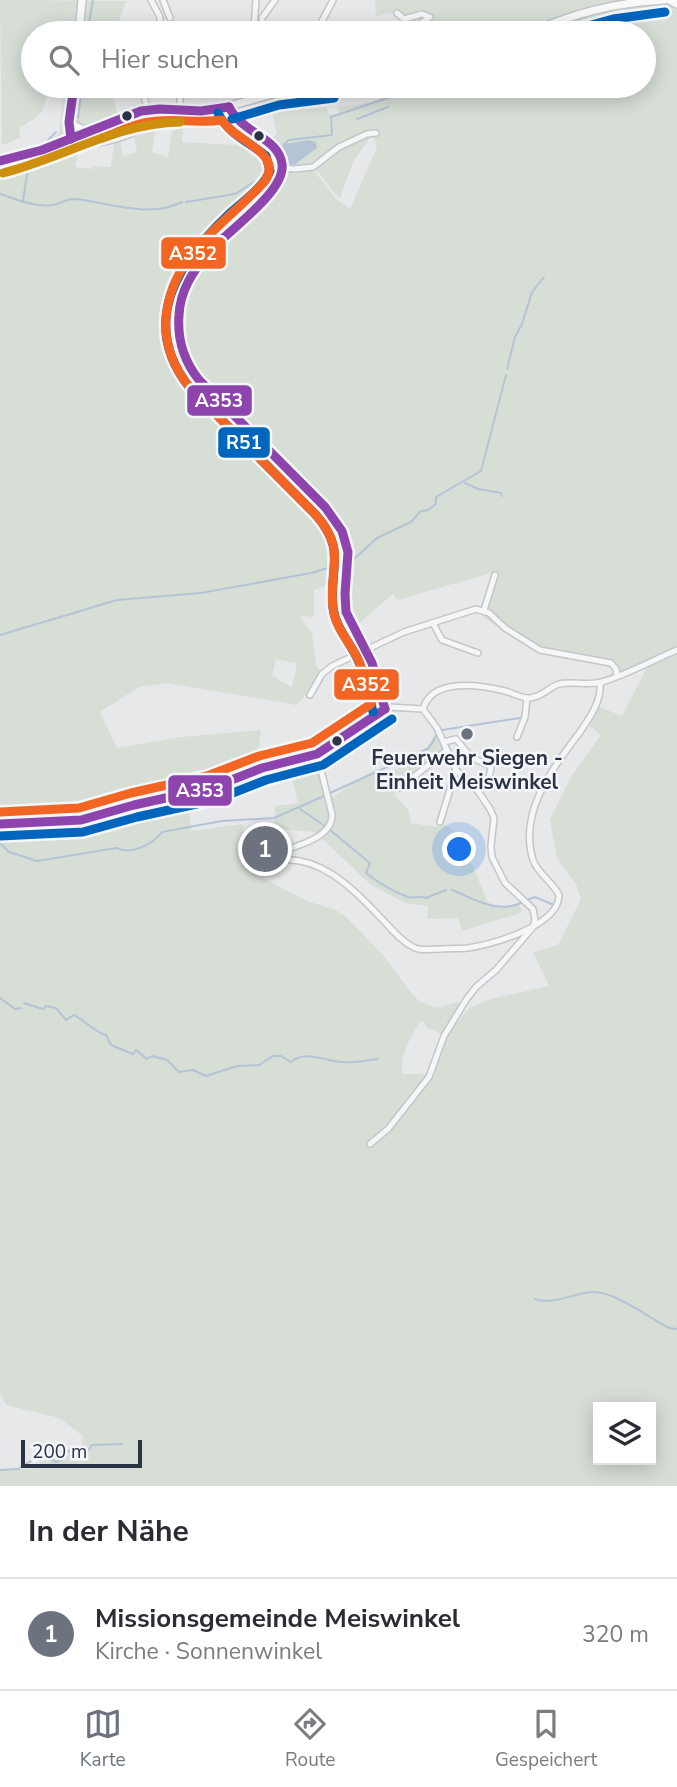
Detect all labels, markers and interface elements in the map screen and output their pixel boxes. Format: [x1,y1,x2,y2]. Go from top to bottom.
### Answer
search box [21,21,656,98]
icon: search [45,41,83,79]
text: Hier suchen [101,42,239,77]
unlabelled marker [120,109,134,123]
unlabelled marker [252,129,266,143]
line badge: A352 [160,236,227,270]
text: A352 [169,241,217,267]
line badge: A353 [186,384,253,417]
text: A353 [195,388,243,414]
line badge: R51 [217,426,271,459]
text: R51 [226,430,262,456]
line badge: A352 [333,668,400,701]
text: A352 [342,672,390,698]
marker: Feuerwehr Siegen - Einheit Meiswinkel [459,726,475,742]
unlabelled marker [330,734,344,748]
place label: Feuerwehr Siegen - Einheit Meiswinkel [371,744,563,796]
line badge: A353 [167,774,233,807]
text: A353 [176,778,224,804]
pin: 1 [242,823,288,875]
your location [442,832,476,866]
map controls [593,1402,656,1465]
button: layers [593,1402,656,1465]
scale bar [21,1437,142,1469]
text: 200 m [32,1439,87,1465]
text: In der Nähe [28,1511,189,1552]
text: Missionsgemeinde Meiswinkel [95,1601,460,1636]
text: 1 [44,1619,58,1650]
text: 320 m [582,1619,649,1650]
text: Kirche · Sonnenwinkel [95,1636,322,1667]
tab: Karte [80,1705,126,1773]
tab: Route [285,1705,335,1773]
tab: Gespeichert [495,1705,597,1773]

